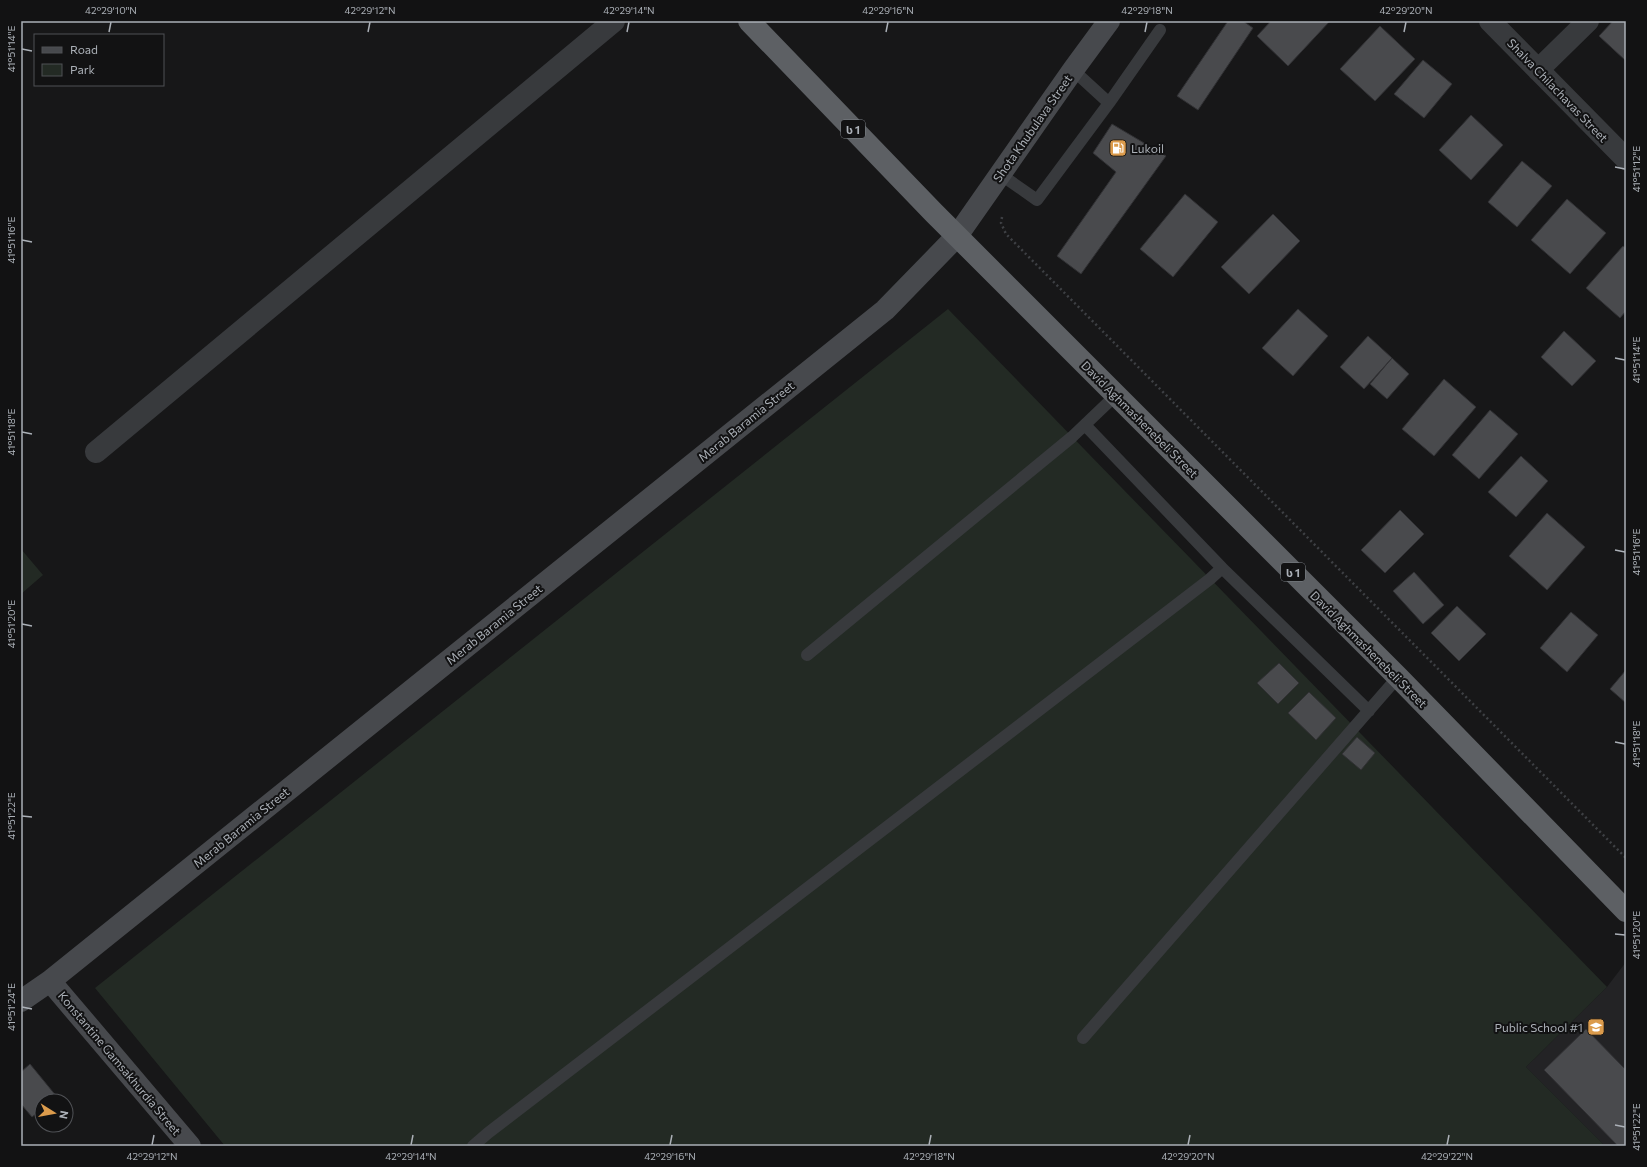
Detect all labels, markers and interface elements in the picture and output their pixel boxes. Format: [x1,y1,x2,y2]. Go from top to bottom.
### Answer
text: 42°29'10"N [85,4,137,16]
text: 42°29'12"N [345,4,395,16]
text: 42°29'14"N [603,4,655,16]
text: 42°29'16"N [862,4,914,16]
text: 42°29'18"N [1121,4,1173,16]
text: 42°29'20"N [1379,4,1433,16]
text: 41°51'14"E [5,26,17,72]
legend [34,34,164,86]
street label: Shalva Chilachavas Street [1505,35,1611,145]
text: Road [70,42,98,56]
text: Park [70,62,96,76]
street label: Shota Khubulava Street [990,72,1074,184]
road number: ს 1 [841,120,865,138]
fuel station icon: Lukoil [1108,138,1128,158]
place label: Lukoil [1131,141,1164,155]
text: 41°51'12"E [1630,146,1642,192]
text: 41°51'16"E [5,217,17,263]
text: 41°51'14"E [1630,337,1642,383]
street label: David Aghmashenebeli Street [1079,358,1201,480]
street label: Merab Baramia Street [695,378,797,464]
text: 41°51'18"E [5,409,17,455]
text: 41°51'16"E [1630,529,1642,575]
road number: ს 1 [1281,563,1305,581]
street label: Merab Baramia Street [443,581,545,667]
street label: David Aghmashenebeli Street [1308,588,1430,710]
text: 41°51'20"E [5,600,17,648]
text: 41°51'18"E [1630,721,1642,767]
street label: Merab Baramia Street [190,784,292,870]
text: 41°51'22"E [5,792,17,840]
text: 41°51'20"E [1630,911,1642,959]
text: 41°51'24"E [5,983,17,1031]
street label: Konstantine Gamsakhurdia Street [56,988,184,1138]
school or university icon: Public School #1 [1586,1017,1606,1037]
place label: Public School #1 [1494,1020,1583,1034]
north arrow [34,1093,74,1133]
text: 41°51'22"E [1630,1103,1642,1151]
text: N [57,1110,71,1120]
text: 42°29'12"N [127,1150,177,1162]
text: 42°29'14"N [385,1150,437,1162]
text: 42°29'16"N [644,1150,696,1162]
text: 42°29'18"N [903,1150,955,1162]
text: 42°29'20"N [1161,1150,1215,1162]
text: 42°29'22"N [1421,1150,1473,1162]

